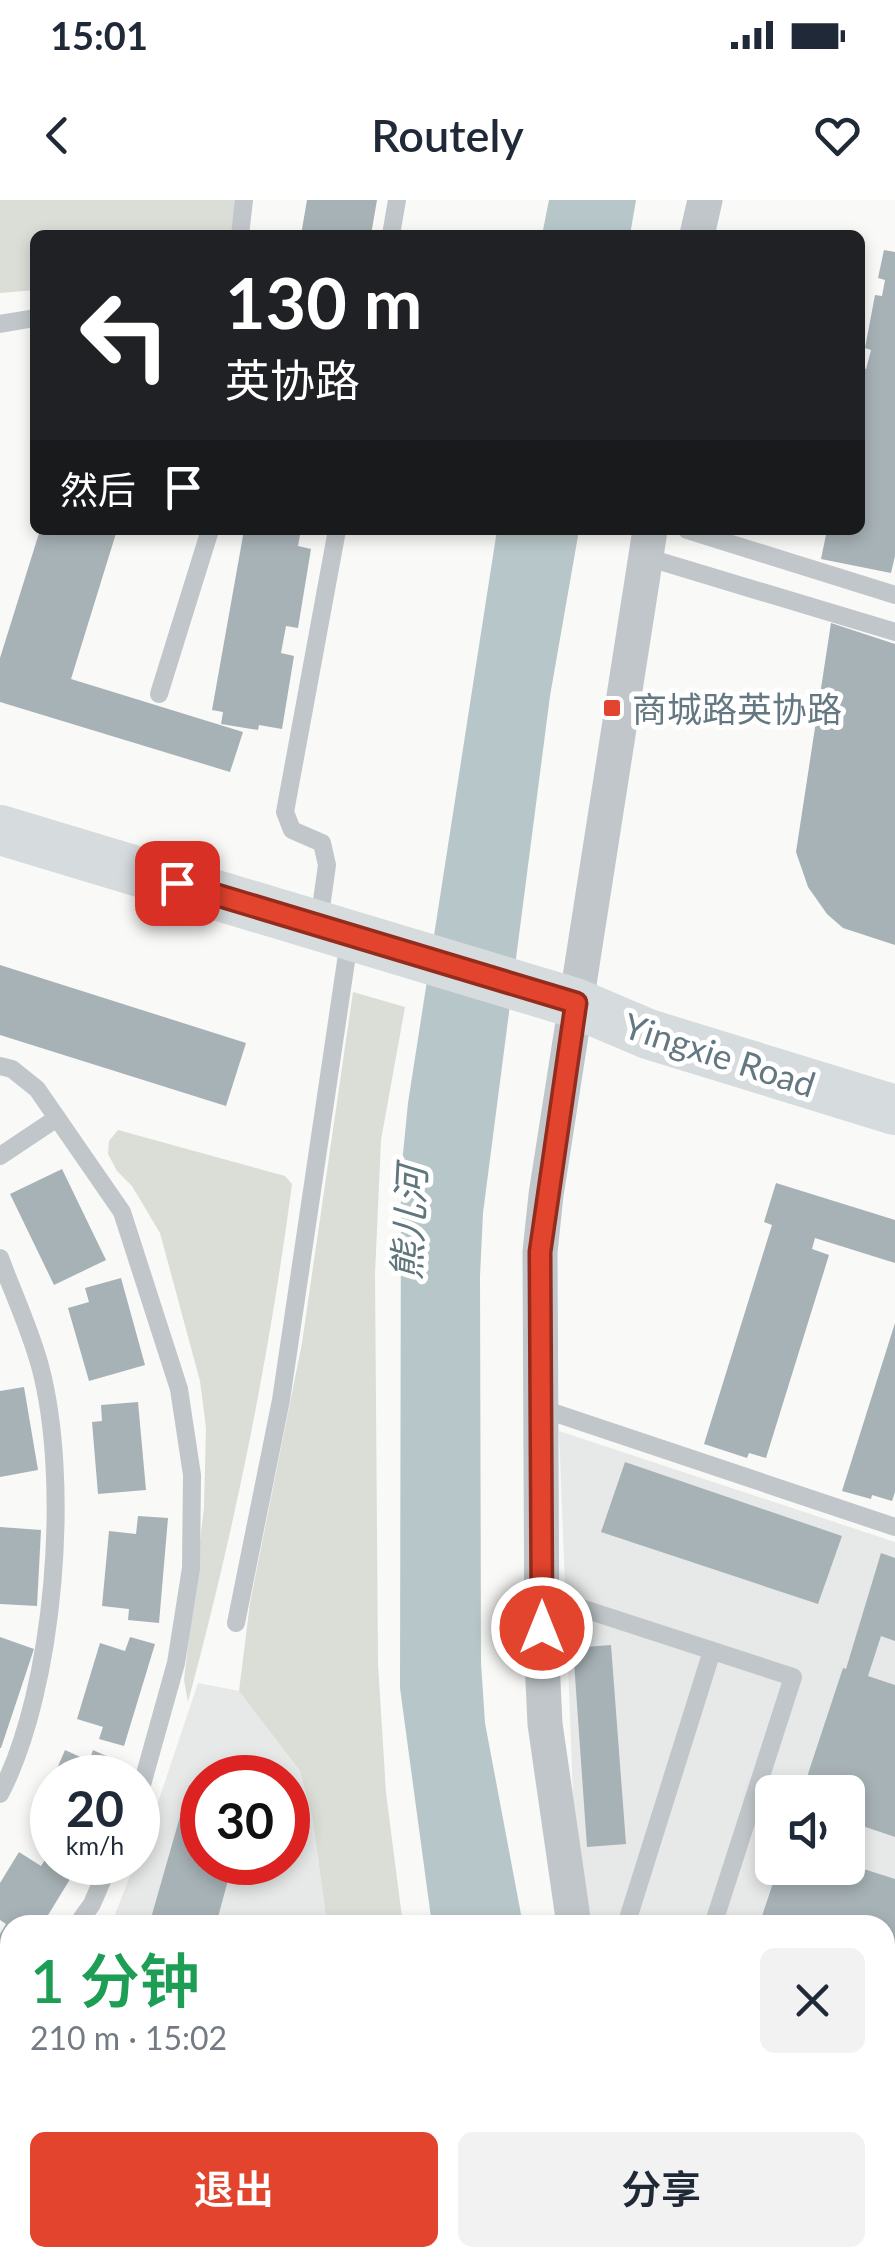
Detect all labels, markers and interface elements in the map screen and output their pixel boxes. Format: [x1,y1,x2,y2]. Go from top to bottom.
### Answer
text: 15:01 [50,12,148,58]
icon: back [30,108,85,163]
text: Routely [371,108,524,162]
icon: heart [810,108,865,163]
text: 130 m [225,260,422,344]
icon: left [60,270,190,400]
text: 英协路 [225,353,360,407]
icon: arrive [156,460,211,515]
text: 然后 [60,466,136,512]
place label: 商城路英协路 [632,687,842,729]
marker: 商城路英协路 [601,697,623,719]
pin [135,841,220,926]
icon: arrive [150,856,205,911]
street label: Yingxie Road [619,1003,821,1105]
water label: 熊儿河 [382,1158,434,1281]
position arrow [490,1576,594,1680]
speed limit sign: 30 [180,1755,310,1885]
map controls [755,1775,865,1885]
button: sound [755,1775,865,1885]
text: 20 [66,1778,124,1838]
text: km/h [66,1830,124,1860]
text: 1 分钟 [30,1944,200,2016]
button: close [760,1948,865,2053]
text: 210 m · 15:02 [30,2018,227,2057]
button: 退出 [30,2132,438,2247]
button: 分享 [458,2132,865,2247]

